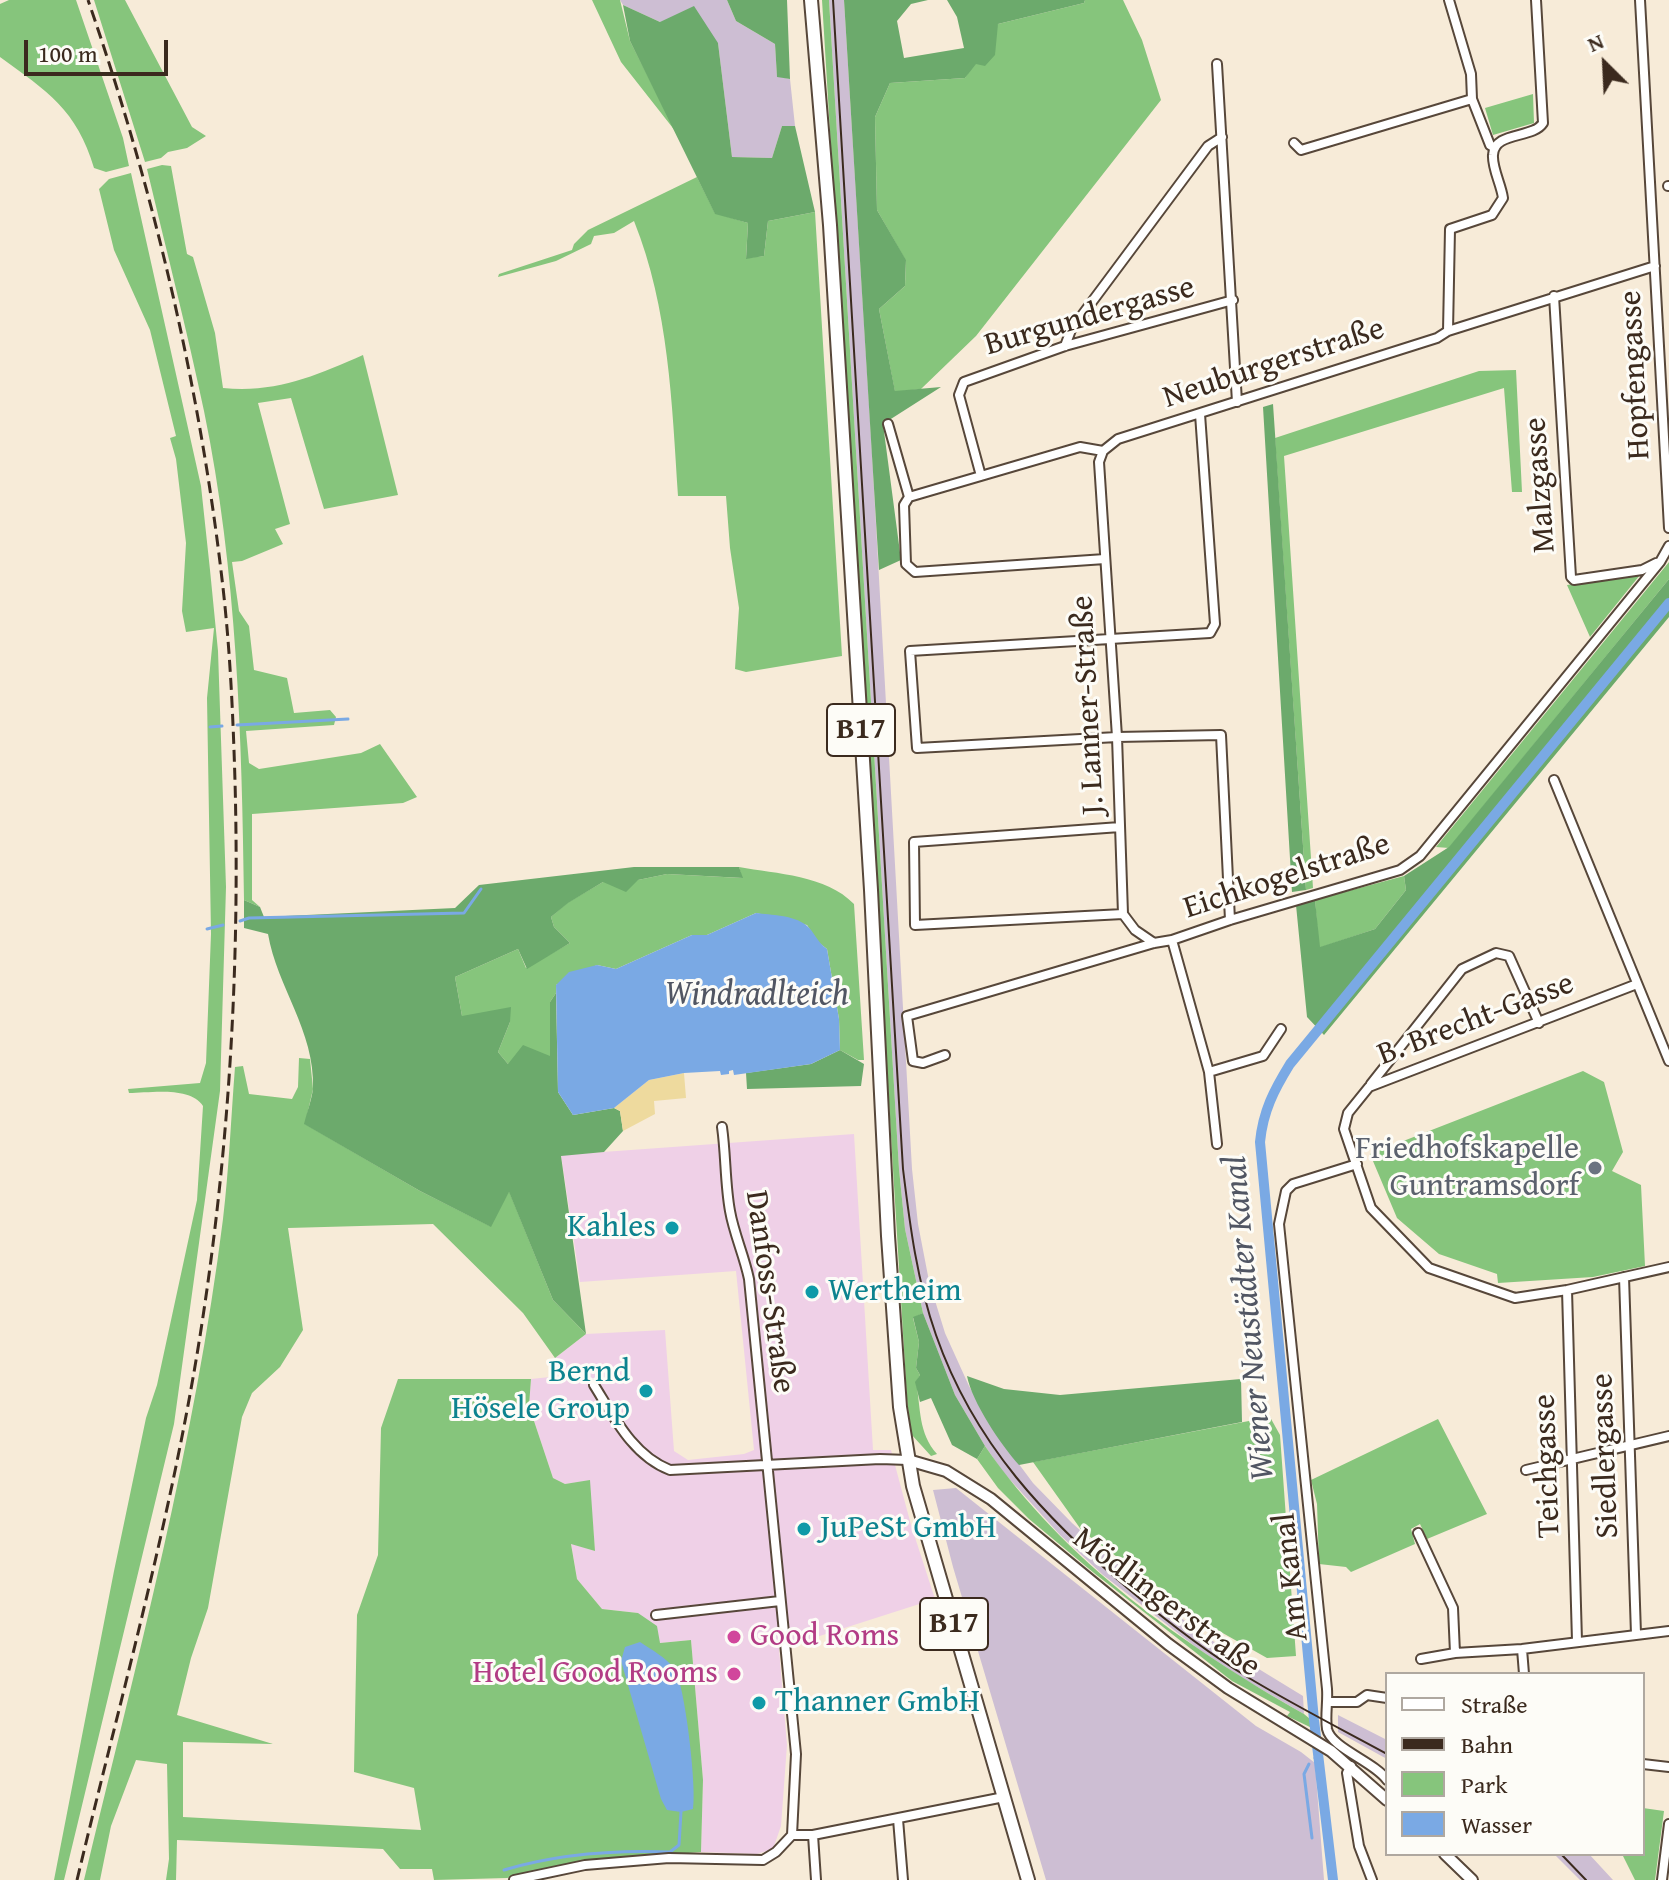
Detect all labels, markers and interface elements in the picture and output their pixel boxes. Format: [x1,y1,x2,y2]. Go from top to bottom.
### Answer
scale bar [28,24,172,74]
north arrow [1565,24,1645,104]
text: N [1582,24,1608,60]
text: 100 m [38,36,98,71]
street label: Burgundergasse [981,269,1199,365]
street label: Hopfengasse [1612,289,1660,461]
street label: Neuburgerstraße [1159,310,1389,418]
street label: Malzgasse [1517,416,1565,554]
street label: J. Lanner-Straße [1064,594,1114,816]
road number: B17 [827,704,895,756]
street label: Eichkogelstraße [1179,826,1395,928]
street label: B. Brecht-Gasse [1372,965,1580,1075]
water label: Windradlteich [665,975,849,1015]
place label: Friedhofskapelle Guntramsdorf [1355,1131,1579,1206]
water label: Wiener Neustädter Kanal [1215,1154,1285,1482]
marker: Friedhofskapelle Guntramsdorf [1586,1159,1604,1177]
street label: Danfoss-Straße [736,1188,802,1396]
place label: Kahles [567,1209,656,1247]
marker: Kahles [663,1219,681,1237]
place label: Wertheim [828,1273,962,1311]
marker: Wertheim [803,1283,821,1301]
place label: Bernd Hösele Group [451,1354,630,1429]
street label: Siedlergasse [1584,1373,1628,1539]
marker: Bernd Hösele Group [637,1382,655,1400]
street label: Teichgasse [1526,1393,1570,1539]
place label: JuPeSt GmbH [820,1510,996,1548]
street label: Am Kanal [1266,1511,1318,1643]
marker: JuPeSt GmbH [795,1520,813,1538]
street label: Mödlingerstraße [1064,1520,1268,1686]
road number: B17 [920,1598,988,1650]
place label: Good Roms [750,1618,899,1656]
marker: Good Roms [725,1628,743,1646]
place label: Hotel Good Rooms [473,1655,718,1693]
marker: Hotel Good Rooms [725,1665,743,1683]
legend [1385,1672,1645,1856]
place label: Thanner GmbH [775,1684,980,1722]
text: Straße [1461,1687,1528,1722]
marker: Thanner GmbH [750,1694,768,1712]
text: Bahn [1461,1727,1513,1762]
text: Park [1461,1767,1507,1802]
text: Wasser [1461,1807,1532,1842]

